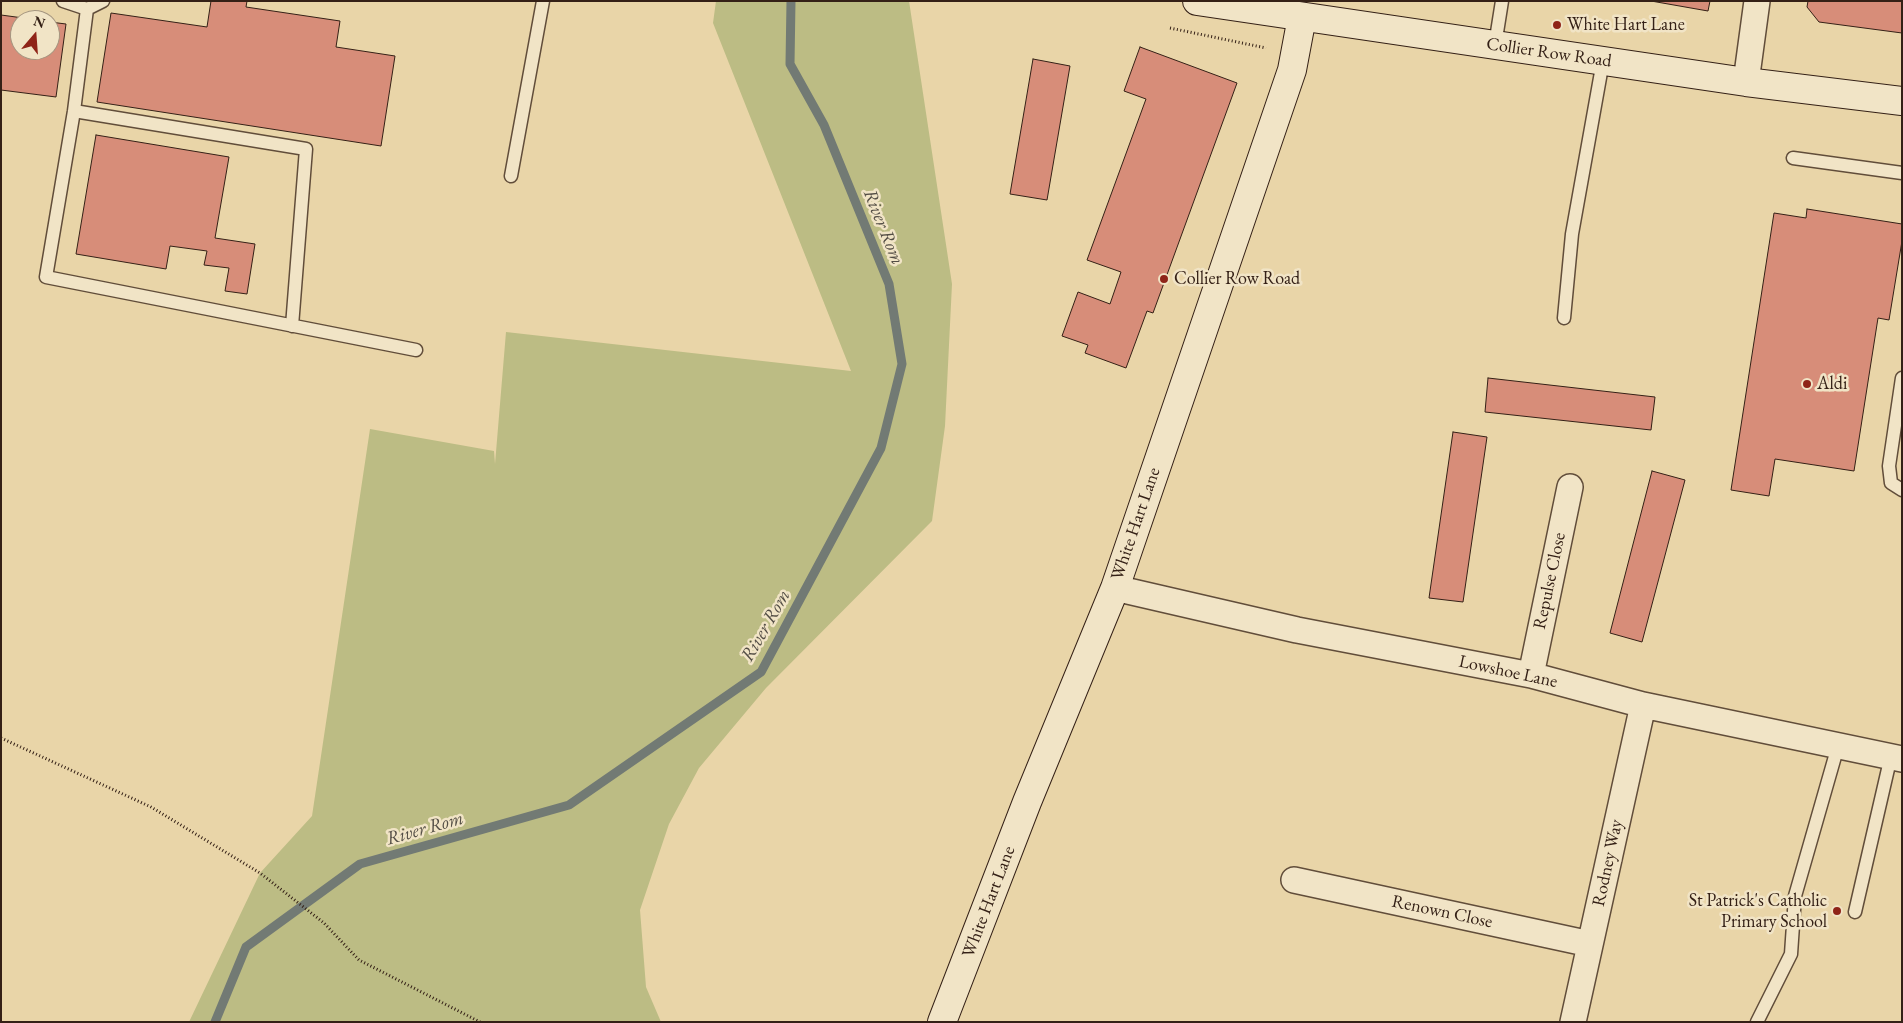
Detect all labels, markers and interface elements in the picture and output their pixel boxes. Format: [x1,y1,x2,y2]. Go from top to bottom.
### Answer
north arrow [10,10,60,60]
text: N [31,11,47,32]
place label: White Hart Lane [1567,14,1685,36]
marker: White Hart Lane [1551,19,1563,31]
street label: Collier Row Road [1485,34,1613,72]
water label: River Rom [858,186,908,268]
place label: Collier Row Road [1174,268,1300,290]
marker: Collier Row Road [1158,273,1170,285]
place label: Aldi [1817,373,1847,395]
marker: Aldi [1801,378,1813,390]
street label: White Hart Lane [1107,465,1165,583]
street label: Repulse Close [1529,531,1571,631]
water label: River Rom [736,586,796,666]
street label: Lowshoe Lane [1457,651,1559,693]
water label: River Rom [384,807,466,851]
street label: Rodney Way [1588,818,1628,908]
street label: White Hart Lane [958,843,1020,961]
place label: St Patrick's Catholic Primary School [1689,890,1827,932]
street label: Renown Close [1390,891,1494,933]
marker: St Patrick's Catholic Primary School [1831,905,1843,917]

